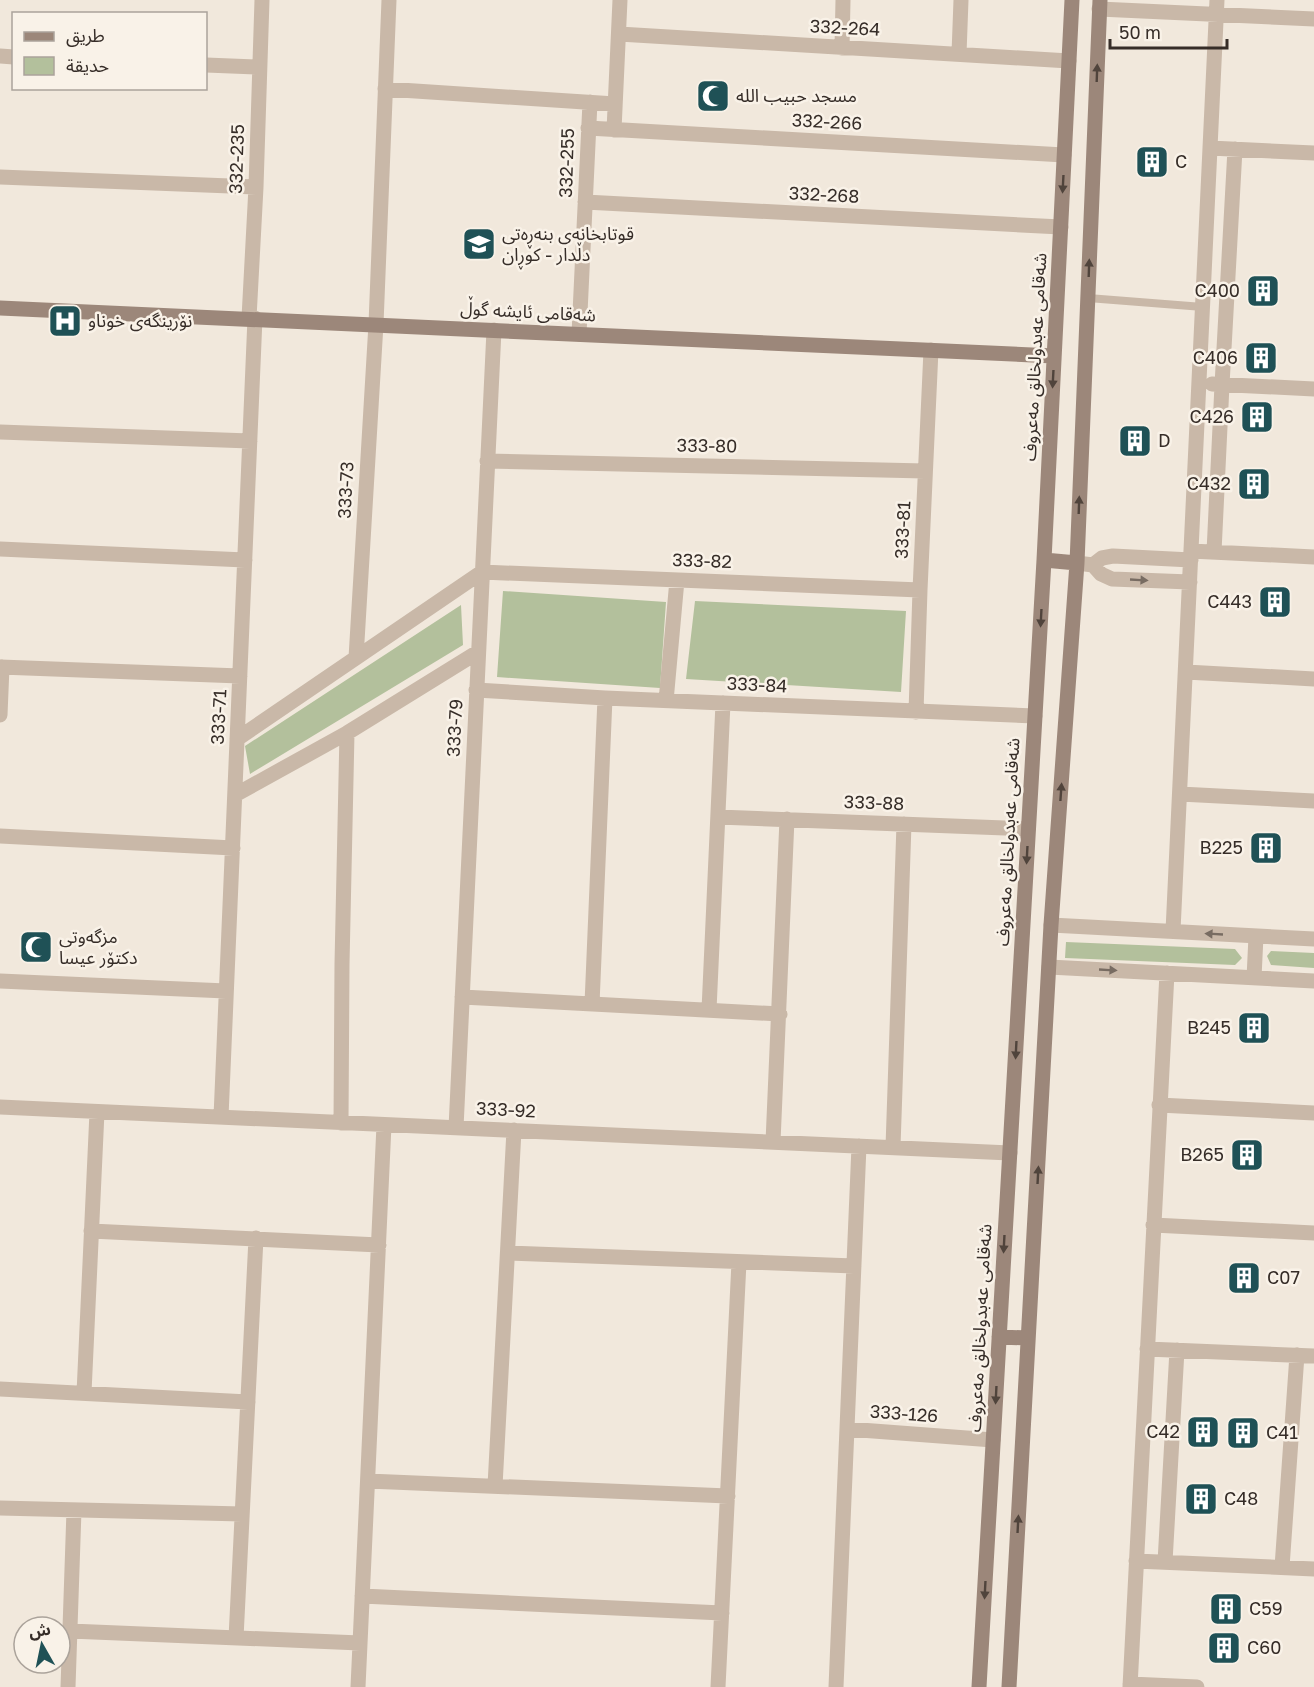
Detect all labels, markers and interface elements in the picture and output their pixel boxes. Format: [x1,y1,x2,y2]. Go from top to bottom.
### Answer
legend [12,12,207,90]
scale bar [1110,12,1227,50]
street label: 332-264 [809,14,881,40]
text: 50 m [1119,21,1161,43]
text: طريق [66,24,105,47]
text: حديقة [66,54,109,76]
one-way arrow [1092,63,1101,82]
mosque icon: مسجد حبيب الله [695,78,731,114]
place label: مسجد حبيب الله [736,84,857,106]
street label: 332-266 [791,108,863,134]
street label: 332-235 [224,124,248,194]
street label: 332-255 [554,128,578,198]
building icon: C [1134,144,1170,180]
place label: C [1175,150,1187,172]
one-way arrow [1058,175,1067,194]
street label: 332-268 [788,181,860,207]
place label: قوتابخانەی بنەڕەتی دڵدار - کوڕان [502,222,634,270]
school or university icon: قوتابخانەی بنەڕەتی دڵدار - کوڕان [461,226,497,262]
street label: شەقامی عەبدولخالق مەعروف [1018,252,1051,462]
one-way arrow [1085,258,1094,277]
building icon: C400 [1245,273,1281,309]
place label: C400 [1194,279,1240,301]
street label: شەقامی ئایشە گوڵ [460,295,596,327]
hospital icon: نۆرینگەی خوناو [47,303,83,339]
place label: نۆرینگەی خوناو [88,309,192,332]
building icon: C406 [1243,340,1279,376]
place label: C406 [1193,346,1238,368]
one-way arrow [1049,370,1058,389]
building icon: C426 [1239,399,1275,435]
place label: C426 [1189,405,1234,427]
building icon: D [1117,423,1153,459]
place label: D [1158,429,1171,451]
street label: 333-80 [677,433,737,457]
street label: 333-73 [333,461,357,519]
building icon: C432 [1236,466,1272,502]
place label: C432 [1187,472,1231,494]
one-way arrow [1075,495,1084,514]
street label: 333-81 [889,500,915,560]
street label: 333-82 [672,548,732,572]
one-way arrow [1130,575,1149,584]
building icon: C443 [1257,584,1293,620]
place label: C443 [1207,590,1252,612]
one-way arrow [1036,609,1045,628]
street label: 333-84 [726,671,788,697]
street label: 333-71 [206,688,230,745]
street label: 333-79 [442,699,466,757]
street label: شەقامی عەبدولخالق مەعروف [991,737,1024,947]
one-way arrow [1056,782,1066,801]
street label: 333-88 [843,790,905,814]
building icon: B225 [1248,830,1284,866]
place label: B225 [1200,836,1243,858]
one-way arrow [1022,845,1032,864]
place label: مزگەوتی دکتۆر عیسا [59,925,138,969]
mosque icon: مزگەوتی دکتۆر عیسا [18,929,54,965]
one-way arrow [1204,929,1223,938]
one-way arrow [1098,965,1117,975]
building icon: B245 [1236,1010,1272,1046]
place label: B245 [1187,1016,1231,1038]
one-way arrow [1011,1040,1020,1059]
street label: 333-92 [476,1096,536,1122]
building icon: B265 [1229,1137,1265,1173]
place label: B265 [1180,1143,1224,1165]
one-way arrow [1033,1166,1042,1185]
street label: شەقامی عەبدولخالق مەعروف [963,1223,996,1433]
one-way arrow [1000,1235,1009,1254]
building icon: C07 [1226,1260,1262,1296]
place label: C07 [1267,1266,1300,1288]
one-way arrow [991,1386,1000,1405]
street label: 333-126 [869,1400,939,1426]
building icon: C42 [1185,1414,1221,1450]
building icon: C41 [1225,1415,1261,1451]
place label: C42 [1146,1420,1180,1442]
place label: C41 [1266,1421,1298,1443]
building icon: C48 [1183,1481,1219,1517]
place label: C48 [1224,1487,1258,1509]
one-way arrow [1014,1514,1023,1533]
one-way arrow [980,1581,989,1600]
building icon: C59 [1208,1591,1244,1627]
place label: C59 [1249,1597,1283,1619]
north arrow [12,1615,72,1675]
text: ش [27,1619,52,1642]
building icon: C60 [1206,1630,1242,1666]
place label: C60 [1247,1636,1281,1658]

